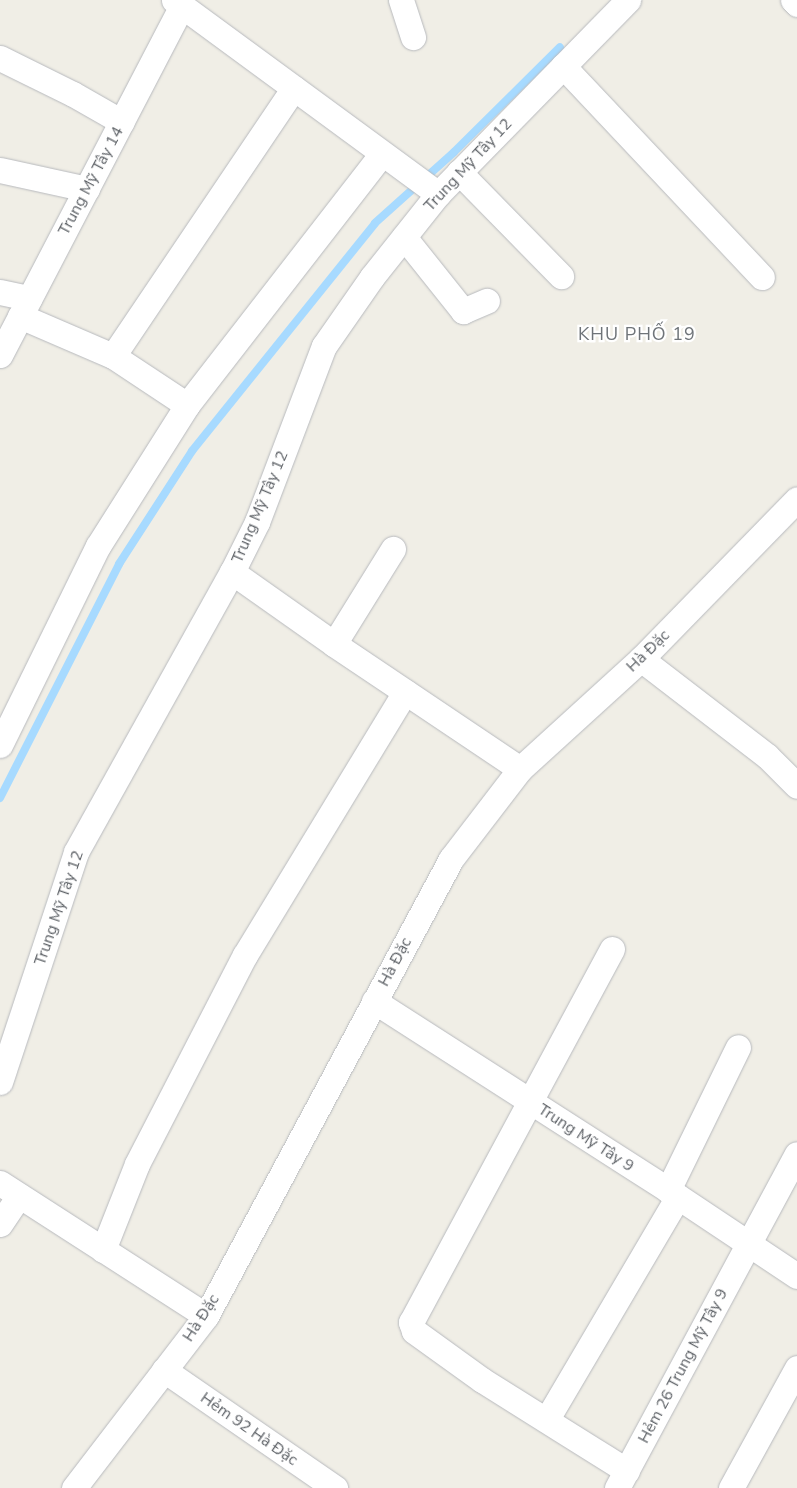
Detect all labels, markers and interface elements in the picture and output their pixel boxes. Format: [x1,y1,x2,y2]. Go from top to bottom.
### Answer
street label: Trung Mỹ Tây 12 [420,115,516,215]
street label: Trung Mỹ Tây 14 [54,123,128,239]
district label: KHU PHỐ 19 [577,323,697,345]
street label: Trung Mỹ Tây 12 [228,448,292,566]
street label: Hà Đặc [622,626,674,676]
street label: Trung Mỹ Tây 12 [30,848,88,968]
street label: Hà Đặc [374,934,416,990]
street label: Trung Mỹ Tây 9 [534,1100,638,1176]
street label: Hẻm 26 Trung Mỹ Tây 9 [634,1285,732,1447]
street label: Hà Đặc [179,1291,223,1345]
street label: Hẻm 92 Hà Đặc [197,1388,301,1470]

